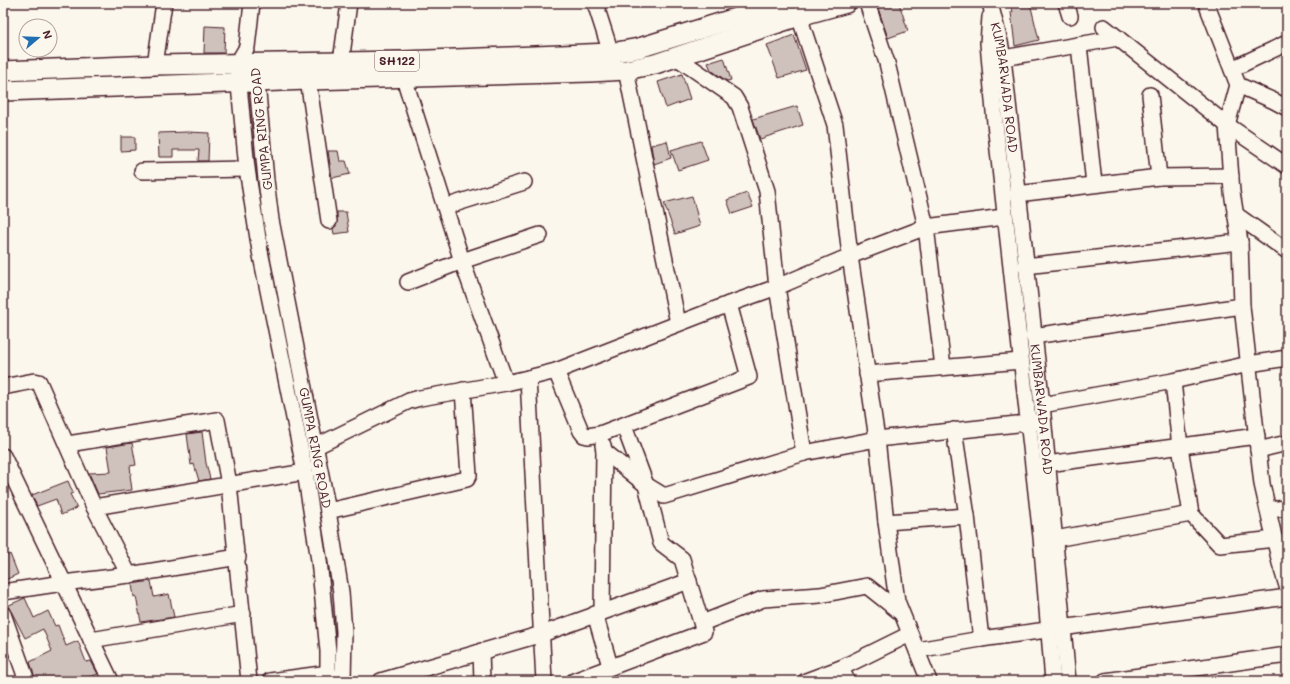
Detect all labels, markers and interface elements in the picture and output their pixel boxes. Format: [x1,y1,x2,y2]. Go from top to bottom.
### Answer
north arrow [18,18,58,58]
street label: KUMBARWADA ROAD [987,20,1023,154]
text: N [39,28,56,41]
road number: SH122 [375,51,419,71]
street label: GUMPA RING ROAD [246,67,275,191]
street label: KUMBARWADA ROAD [1027,343,1058,476]
street label: GUMPA RING ROAD [296,386,336,510]

